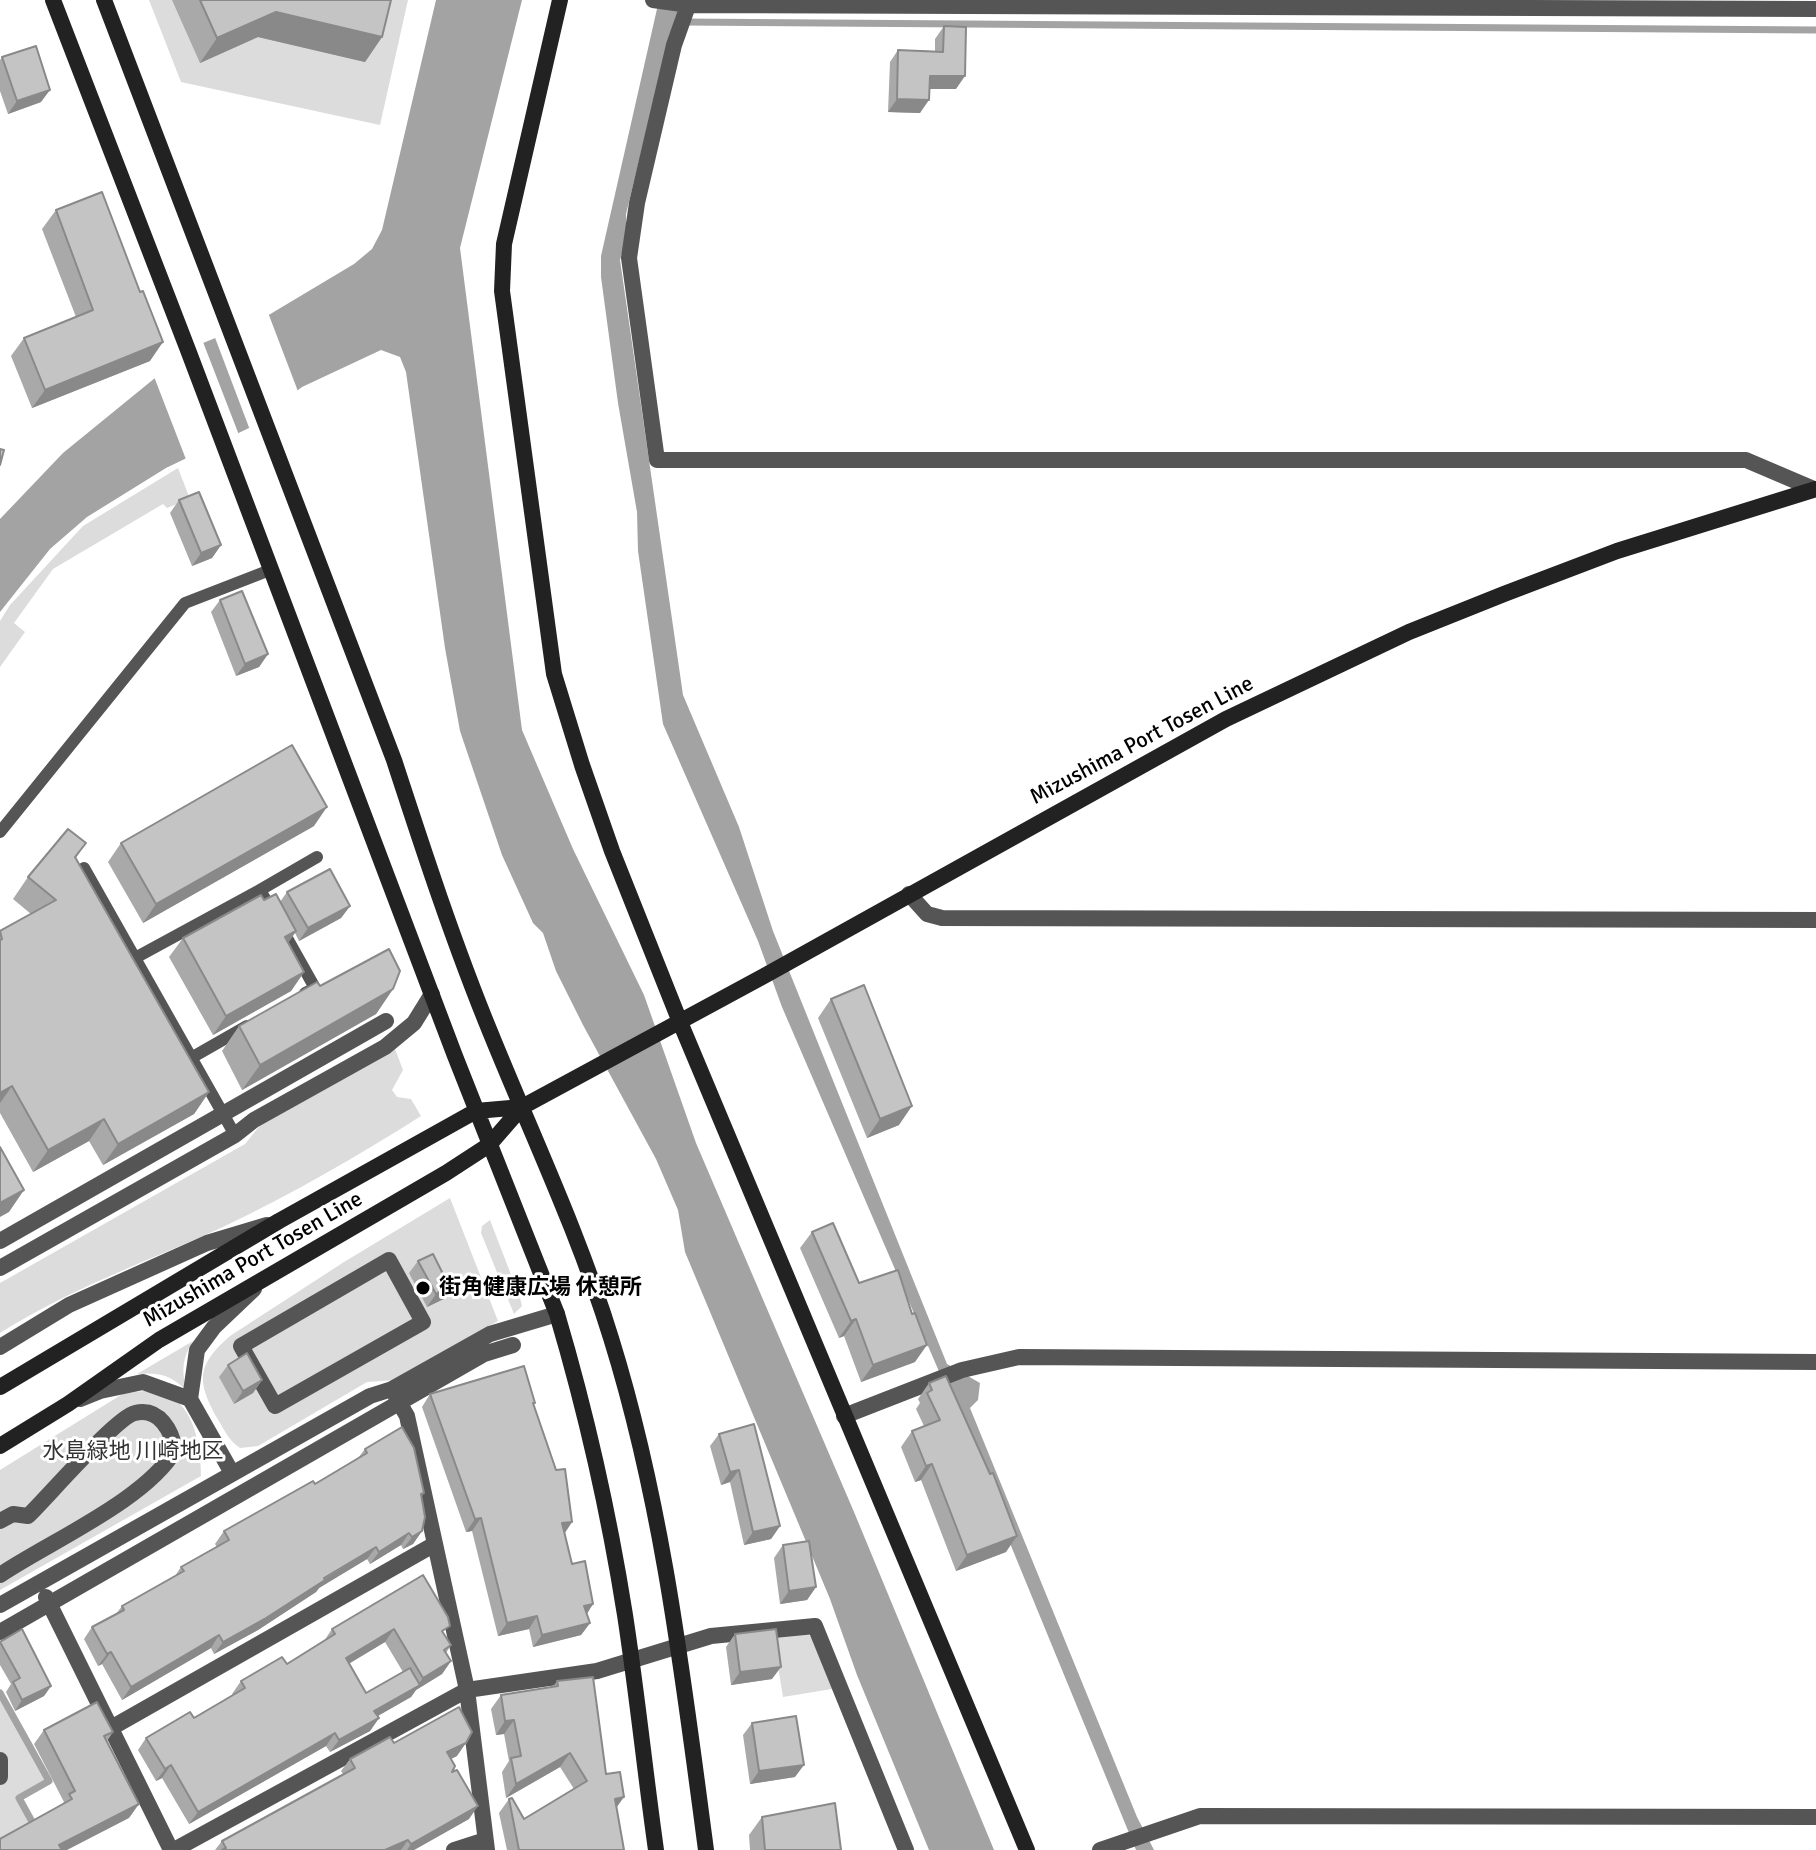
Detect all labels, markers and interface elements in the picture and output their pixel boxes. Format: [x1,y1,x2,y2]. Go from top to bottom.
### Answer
street label: Mizushima Port Tosen Line [1026,671,1258,811]
street label: Mizushima Port Tosen Line [139,1186,367,1334]
place label: 街角健康広場 休憩所 [439,1275,642,1301]
marker: 街角健康広場 休憩所 [414,1279,432,1297]
park label: 水島緑地 川崎地区 [43,1439,223,1465]

